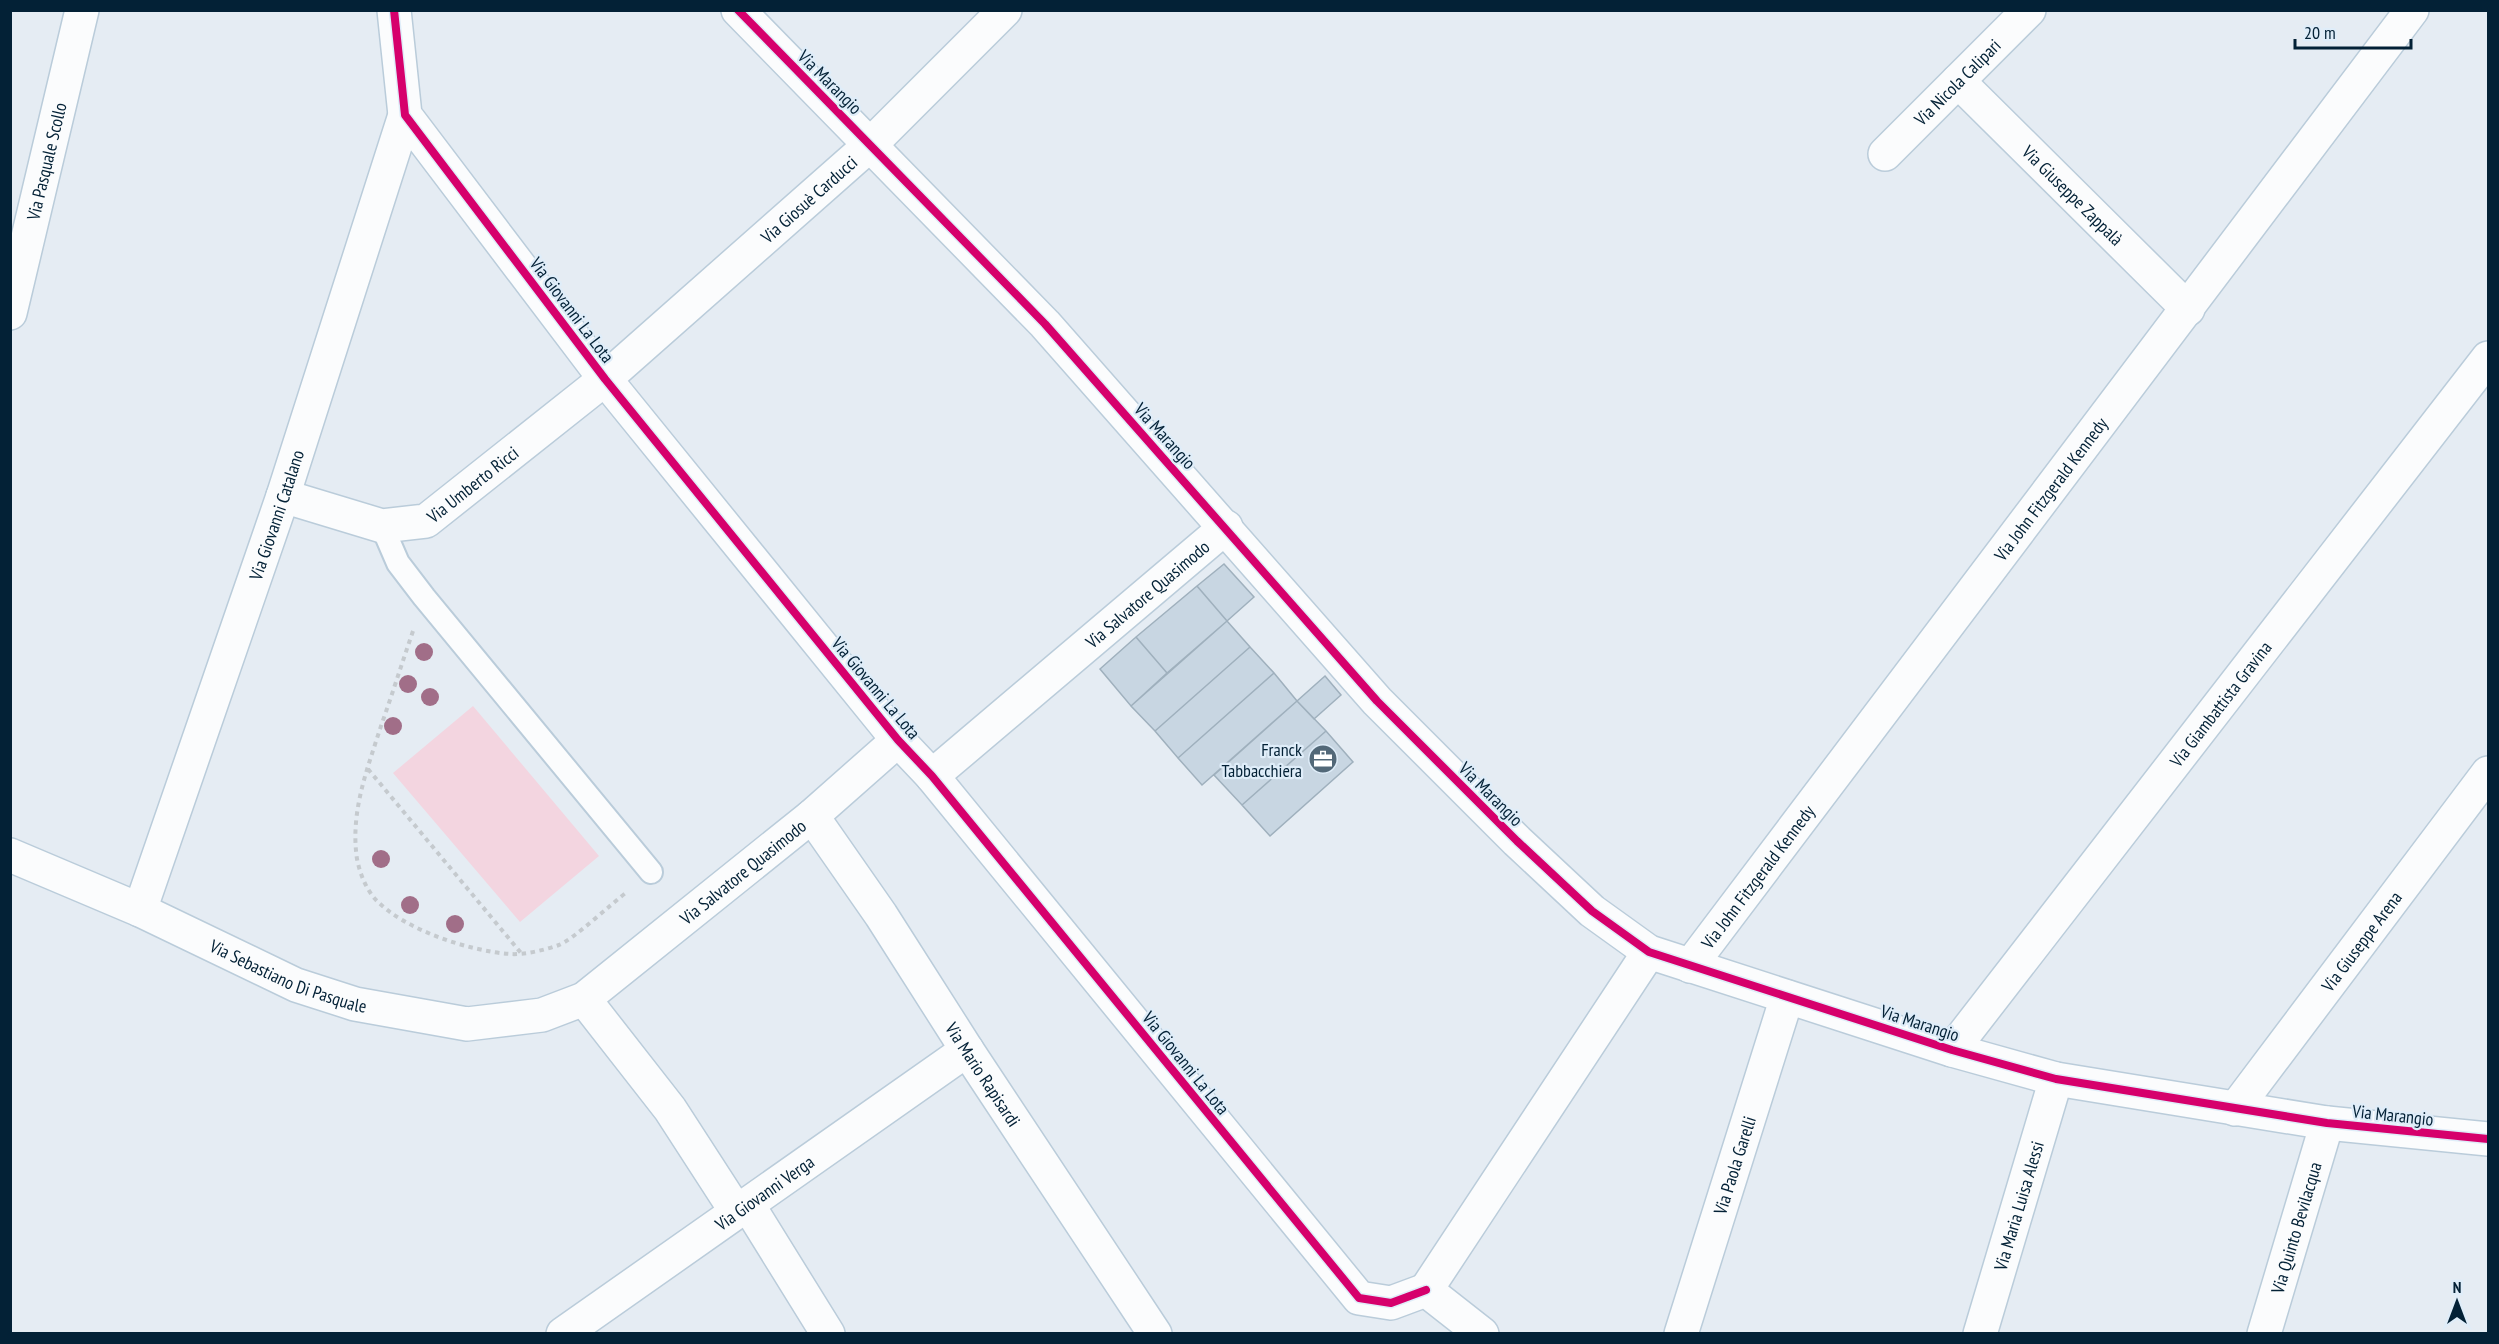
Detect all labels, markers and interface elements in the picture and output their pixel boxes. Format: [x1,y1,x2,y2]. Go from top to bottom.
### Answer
scale bar [2295,12,2410,50]
text: 20 m [2304,21,2336,44]
street label: Via Nicola Calipari [1908,34,2005,131]
street label: Via Marangio [792,44,867,119]
street label: Via Pasquale Scollo [21,100,71,223]
street label: Via Giuseppe Zappalà [2017,139,2128,250]
street label: Via Giosuè Carducci [755,150,862,248]
street label: Via Giovanni La Lota [524,252,619,367]
street label: Via Marangio [1129,397,1201,474]
street label: Via John Fitzgerald Kennedy [1988,412,2112,566]
street label: Via Umberto Ricci [421,441,523,528]
street label: Via Giovanni Catalano [243,447,309,584]
street label: Via Salvatore Quasimodo [1080,535,1214,653]
street label: Via Giovanni La Lota [826,632,925,744]
street label: Via Giambattista Gravina [2164,636,2276,772]
place label: Franck Tabbacchiera [1222,738,1302,782]
office icon: Franck Tabbacchiera [1307,743,1339,775]
street label: Via Marangio [1453,756,1528,831]
street label: Via John Fitzgerald Kennedy [1695,800,1819,954]
street label: Via Salvatore Quasimodo [674,814,811,930]
street label: Via Giuseppe Arena [2315,886,2407,997]
street label: Via Sebastiano Di Pasquale [205,933,368,1017]
street label: Via Marangio [1877,999,1962,1047]
street label: Via Giovanni La Lota [1137,1006,1235,1119]
street label: Via Mario Rapisardi [940,1017,1026,1131]
street label: Via Marangio [2350,1099,2435,1131]
street label: Via Paola Garelli [1708,1113,1760,1218]
street label: Via Maria Luisa Alessi [1988,1138,2048,1274]
street label: Via Giovanni Verga [709,1150,818,1236]
street label: Via Quinto Bevilacqua [2265,1159,2326,1297]
north arrow [2427,1272,2487,1332]
text: N [2453,1277,2461,1297]

